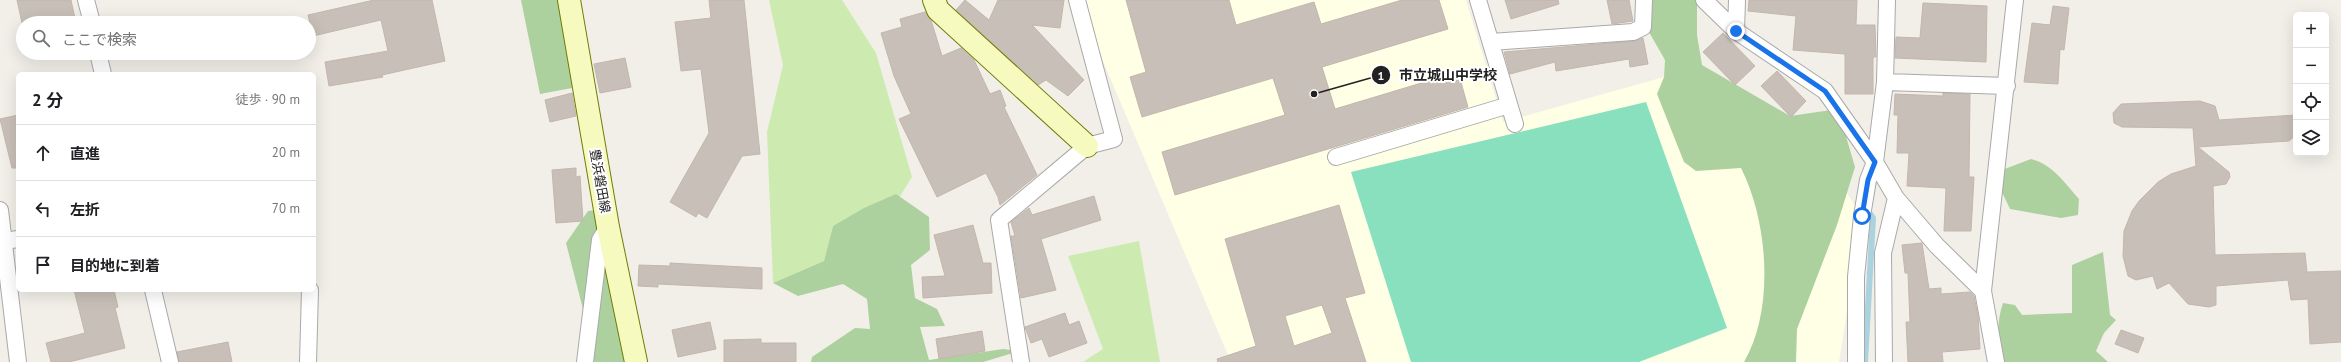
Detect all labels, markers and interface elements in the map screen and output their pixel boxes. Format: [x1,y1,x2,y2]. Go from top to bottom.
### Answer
map controls [2293,12,2329,156]
button: + [2293,12,2329,48]
search box [16,16,316,60]
route end [1727,22,1745,40]
icon: search [30,27,52,49]
text: ここで検索 [62,30,137,49]
button: − [2293,48,2329,84]
callout: 市立城山中学校 [1371,62,1505,88]
text: 市立城山中学校 [1399,66,1497,84]
text: 1 [1378,68,1384,83]
button: locate [2293,84,2329,120]
text: 2 分 [32,89,63,111]
text: 徒歩 · 90 m [235,91,300,108]
button: layers [2293,120,2329,156]
icon: ahead [32,142,54,164]
text: 直進 [70,144,100,163]
text: 20 m [272,144,300,161]
street label: 豊浜磐田線 [586,148,614,214]
icon: left [32,198,54,220]
text: 左折 [70,200,100,219]
text: 70 m [272,200,300,217]
route start [1853,207,1871,225]
icon: arrive [32,254,54,276]
text: 目的地に到着 [70,256,160,275]

